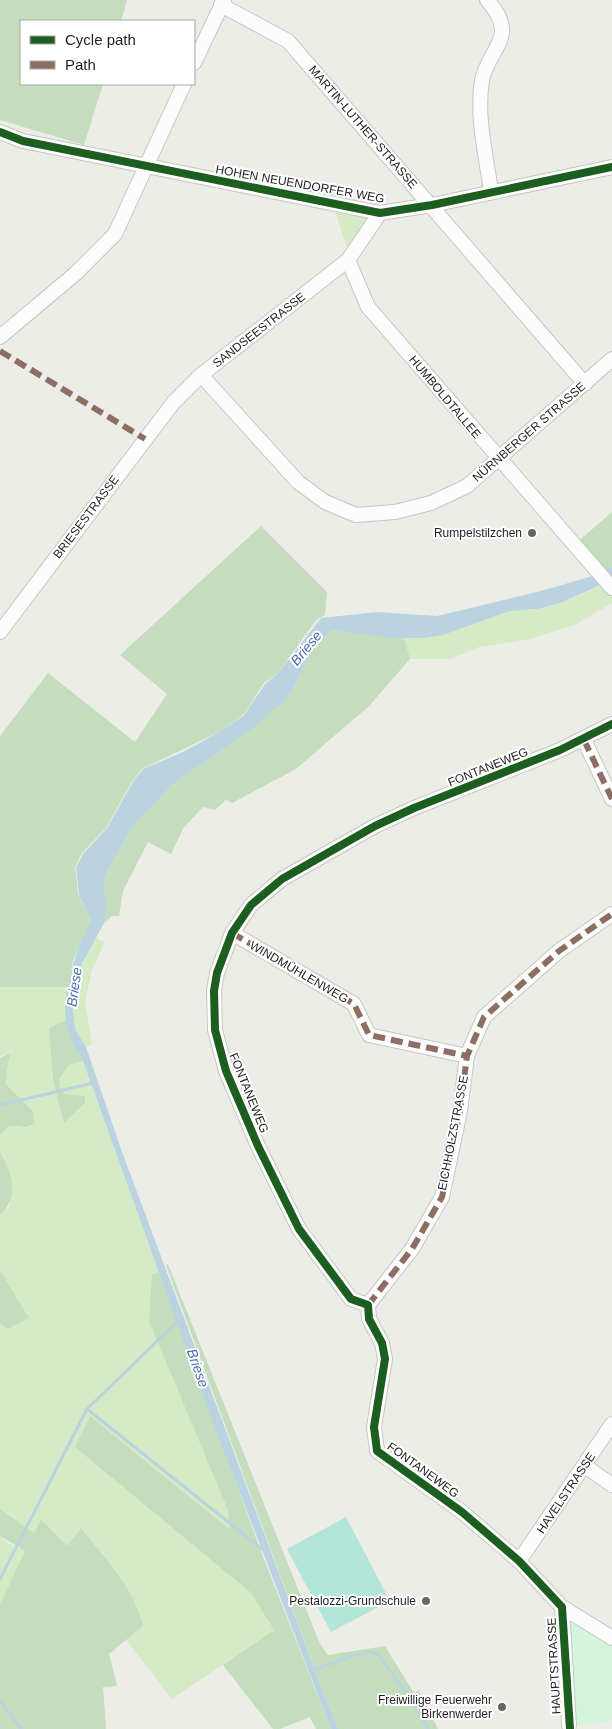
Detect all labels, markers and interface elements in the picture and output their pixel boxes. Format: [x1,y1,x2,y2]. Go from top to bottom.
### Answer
legend [20,20,195,85]
text: Cycle path [65,31,136,48]
text: Path [65,56,96,73]
street label: MARTIN-LUTHER-STRASSE [306,63,420,191]
street label: HOHEN NEUENDORFER WEG [214,162,386,206]
street label: SANDSEESTRASSE [210,290,308,370]
street label: HUMBOLDTALLEE [406,353,484,441]
street label: NÜRNBERGER STRASSE [470,379,588,485]
street label: BRIESESTRASSE [50,473,122,561]
place label: Rumpelstilzchen [434,526,522,540]
marker: Rumpelstilzchen [526,527,538,539]
water label: Briese [287,627,325,668]
street label: FONTANEWEG [446,745,530,789]
street label: WINDMÜHLENWEG [247,938,351,1006]
water label: Briese [63,966,85,1008]
street label: FONTANEWEG [227,1051,271,1135]
street label: EICHHOLZSTRASSE [435,1074,471,1192]
water label: Briese [184,1347,212,1390]
street label: FONTANEWEG [384,1439,462,1501]
street label: HAVELSTRASSE [534,1450,598,1536]
place label: Pestalozzi-Grundschule [289,1594,416,1608]
marker: Pestalozzi-Grundschule [420,1595,432,1607]
street label: HAUPTSTRASSE [544,1617,564,1715]
place label: Freiwillige Feuerwehr Birkenwerder [378,1693,492,1721]
marker: Freiwillige Feuerwehr Birkenwerder [496,1701,508,1713]

